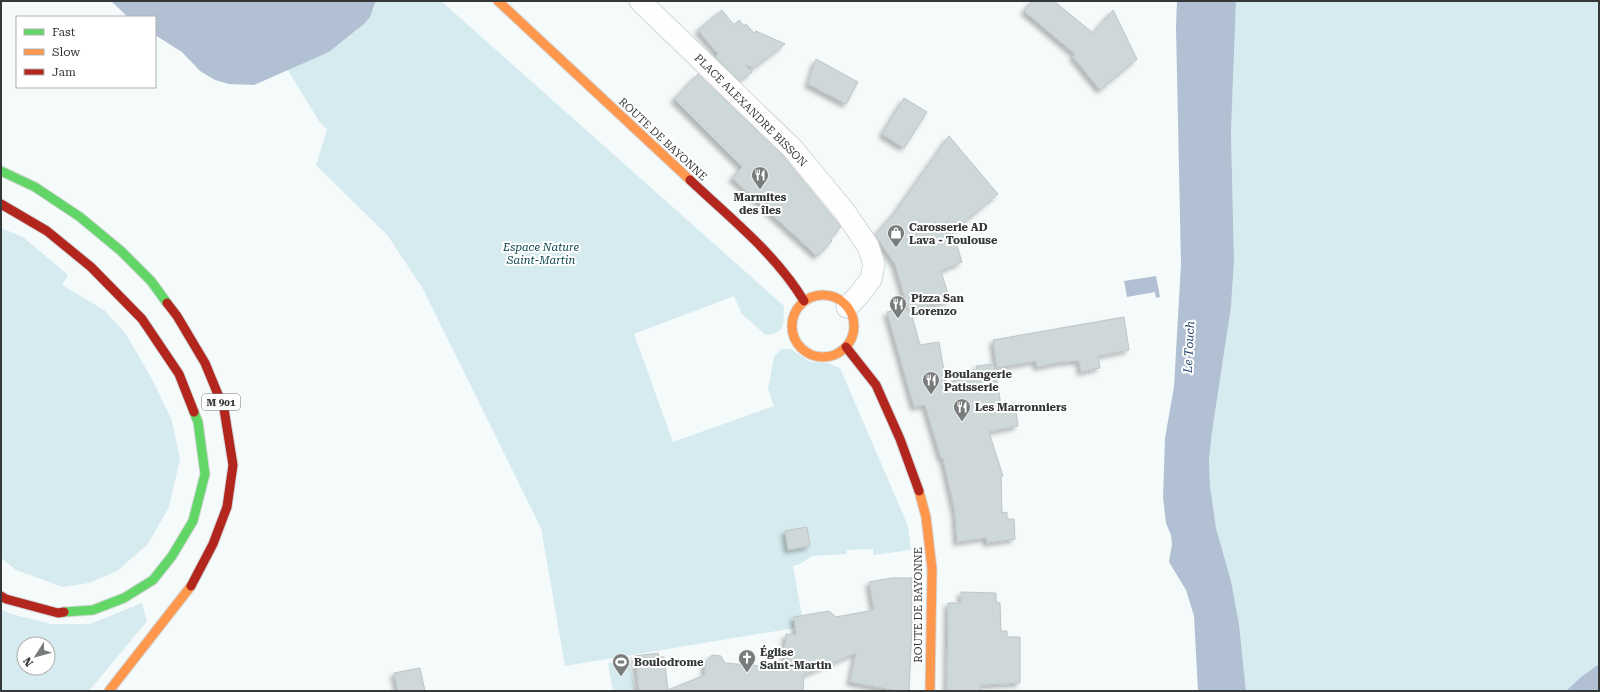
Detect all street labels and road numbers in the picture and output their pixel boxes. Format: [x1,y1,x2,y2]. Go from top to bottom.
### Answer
street label: PLACE ALEXANDRE BISSON [692,51,810,169]
street label: ROUTE DE BAYONNE [616,95,709,184]
road number: M 901 [202,394,240,410]
street label: ROUTE DE BAYONNE [912,547,925,663]

